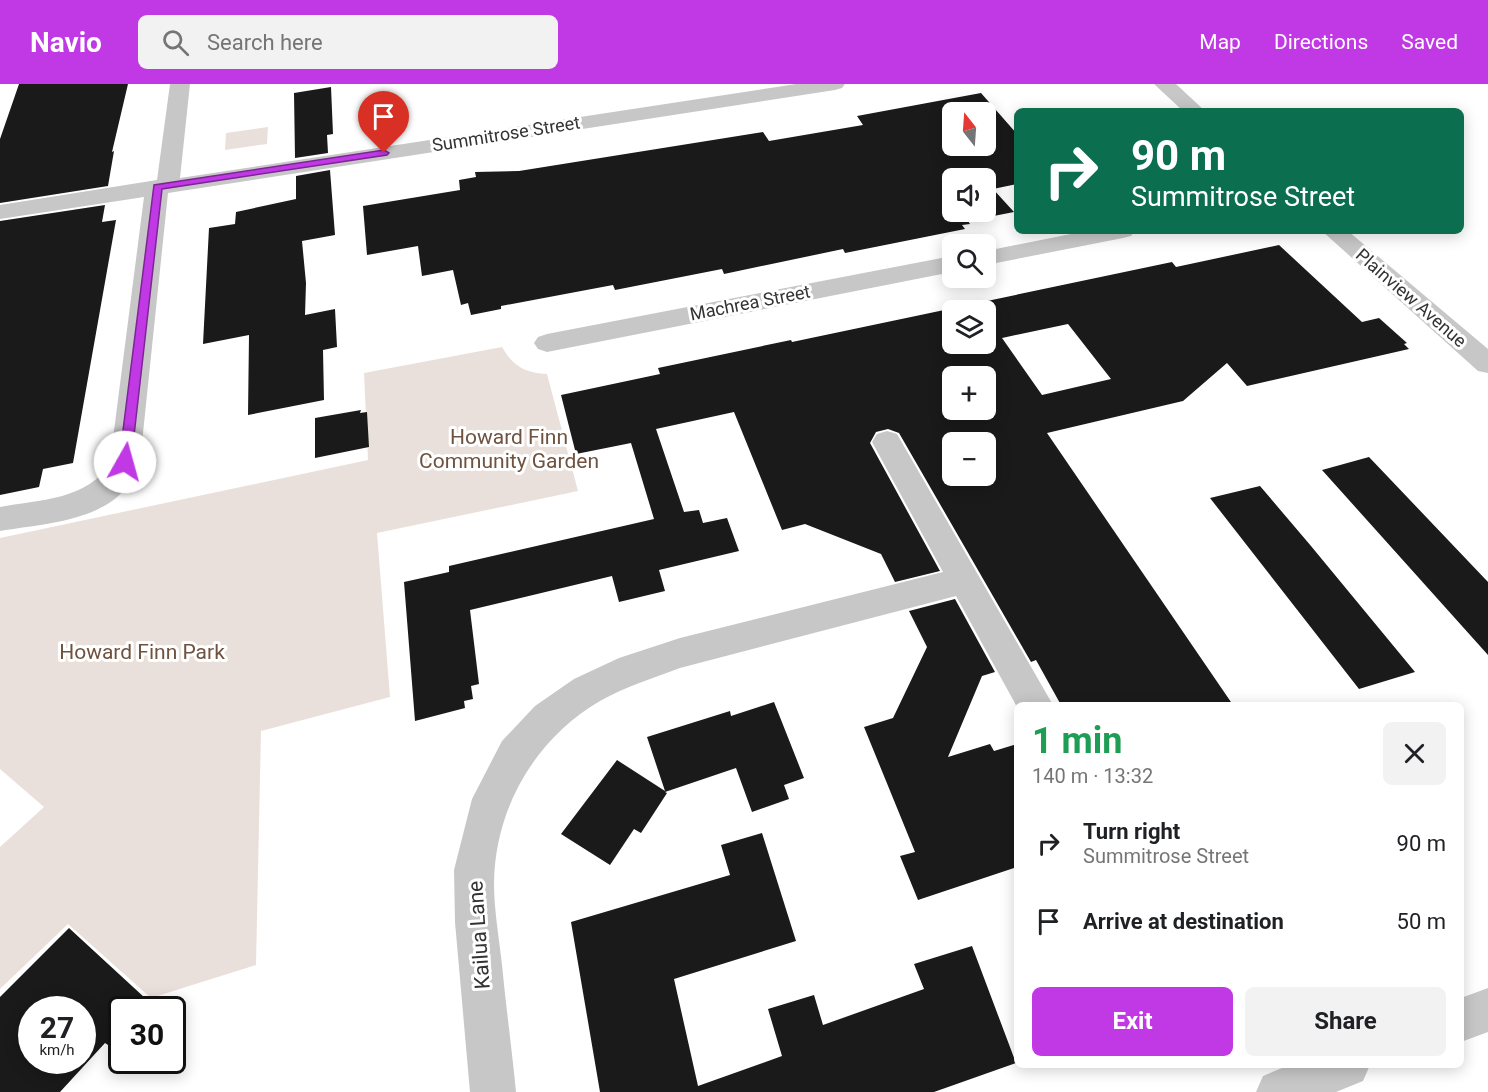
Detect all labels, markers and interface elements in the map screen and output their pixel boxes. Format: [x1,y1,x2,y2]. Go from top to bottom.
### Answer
search box [138,15,558,69]
text: Navio [30,26,102,59]
icon: search [159,26,192,59]
text: Search here [207,30,323,55]
text: Map [1199,30,1241,54]
text: Directions [1274,30,1368,54]
text: Saved [1401,30,1458,54]
pin [358,91,409,153]
icon: arrive [367,100,400,133]
north arrow [942,102,996,156]
map controls [942,102,996,486]
street label: Summitrose Street [430,111,581,156]
text: 90 m [1131,131,1226,180]
icon: right [1032,132,1110,210]
button: sound [942,168,996,222]
text: Summitrose Street [1131,181,1355,213]
button: search [942,234,996,288]
street label: Plainview Avenue [1352,244,1471,351]
street label: Machrea Street [688,281,812,324]
button: layers [942,300,996,354]
button: + [942,366,996,420]
park label: Howard Finn Community Garden [419,425,599,473]
position arrow [93,430,157,494]
button: − [942,432,996,486]
park label: Howard Finn Park [59,640,225,664]
text: 1 min [1032,720,1123,762]
button: close [1383,722,1446,785]
text: 140 m · 13:32 [1032,764,1153,788]
text: Turn right [1083,819,1180,844]
icon: right [1032,827,1065,860]
text: 90 m [1397,831,1446,856]
text: Summitrose Street [1083,844,1249,868]
street label: Kailua Lane [463,880,495,990]
icon: arrive [1032,905,1065,938]
text: Arrive at destination [1083,909,1284,934]
text: 50 m [1397,909,1446,934]
button: Exit [1032,987,1233,1056]
button: Share [1245,987,1446,1056]
speed limit sign: 30 [108,996,186,1074]
text: 27 [40,1010,74,1045]
text: km/h [39,1041,75,1059]

